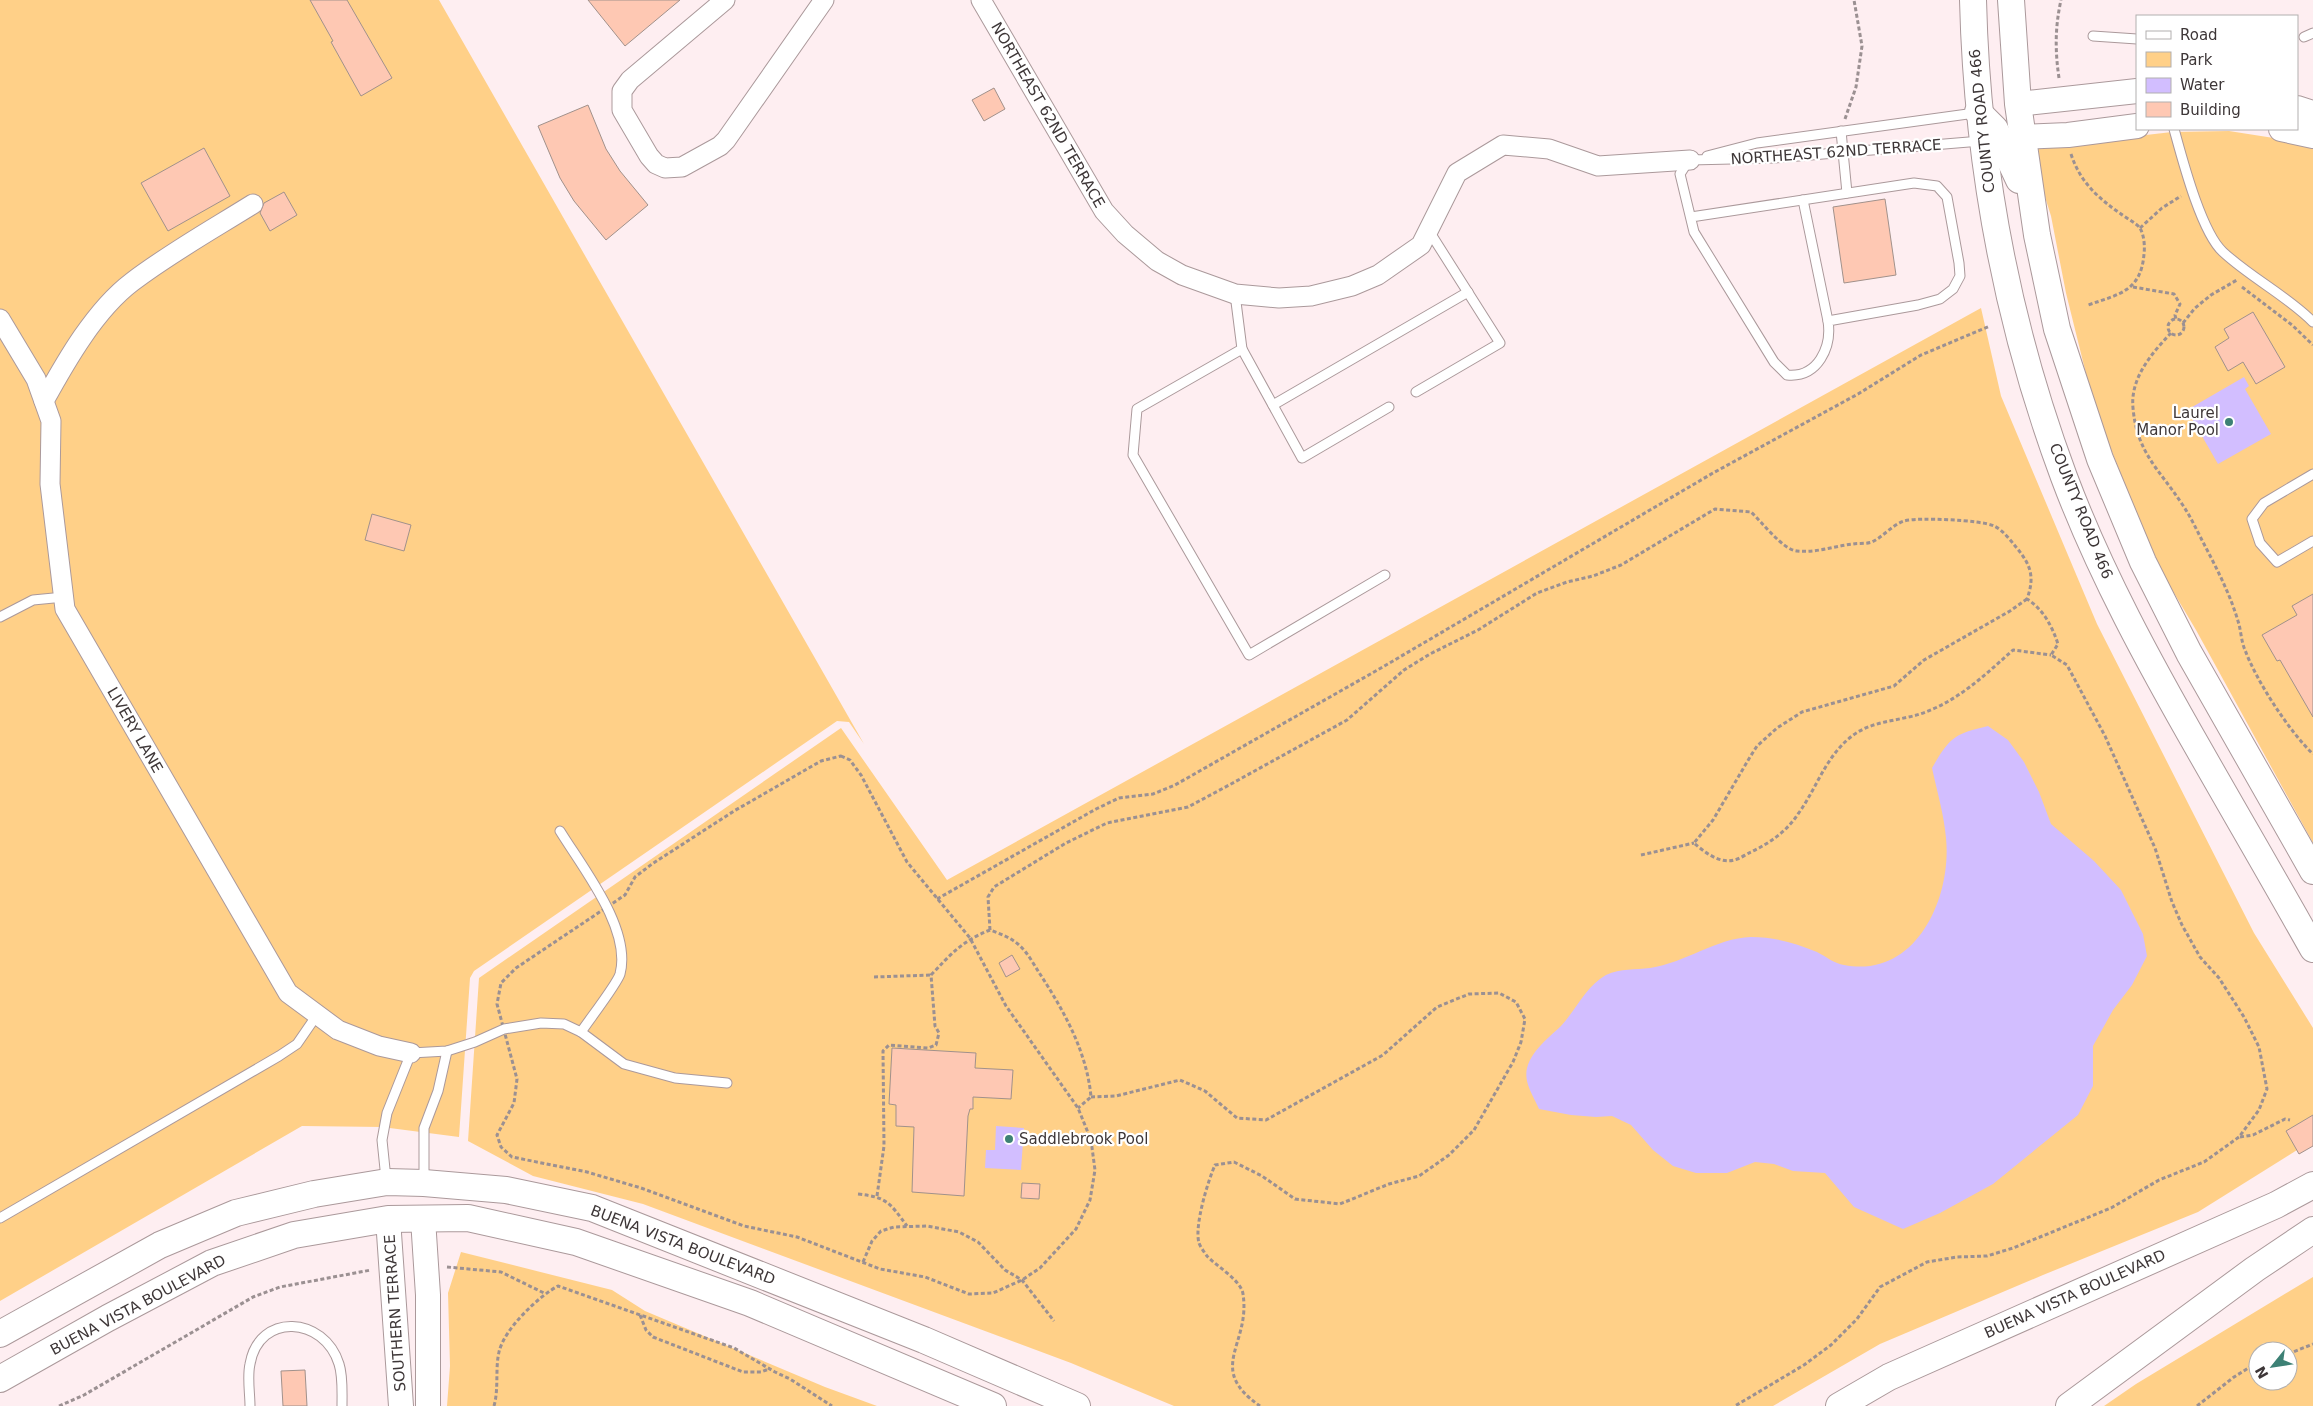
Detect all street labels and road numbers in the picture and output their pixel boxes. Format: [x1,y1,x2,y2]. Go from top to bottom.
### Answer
street label: NORTHEAST 62ND TERRACE [987,19,1109,211]
street label: COUNTY ROAD 466 [1965,48,1999,194]
street label: NORTHEAST 62ND TERRACE [1730,136,1942,168]
street label: COUNTY ROAD 466 [2046,441,2116,581]
street label: LIVERY LANE [103,684,167,776]
street label: BUENA VISTA BOULEVARD [588,1201,778,1289]
street label: SOUTHERN TERRACE [381,1234,409,1392]
street label: BUENA VISTA BOULEVARD [1982,1246,2168,1342]
street label: BUENA VISTA BOULEVARD [47,1251,229,1359]

